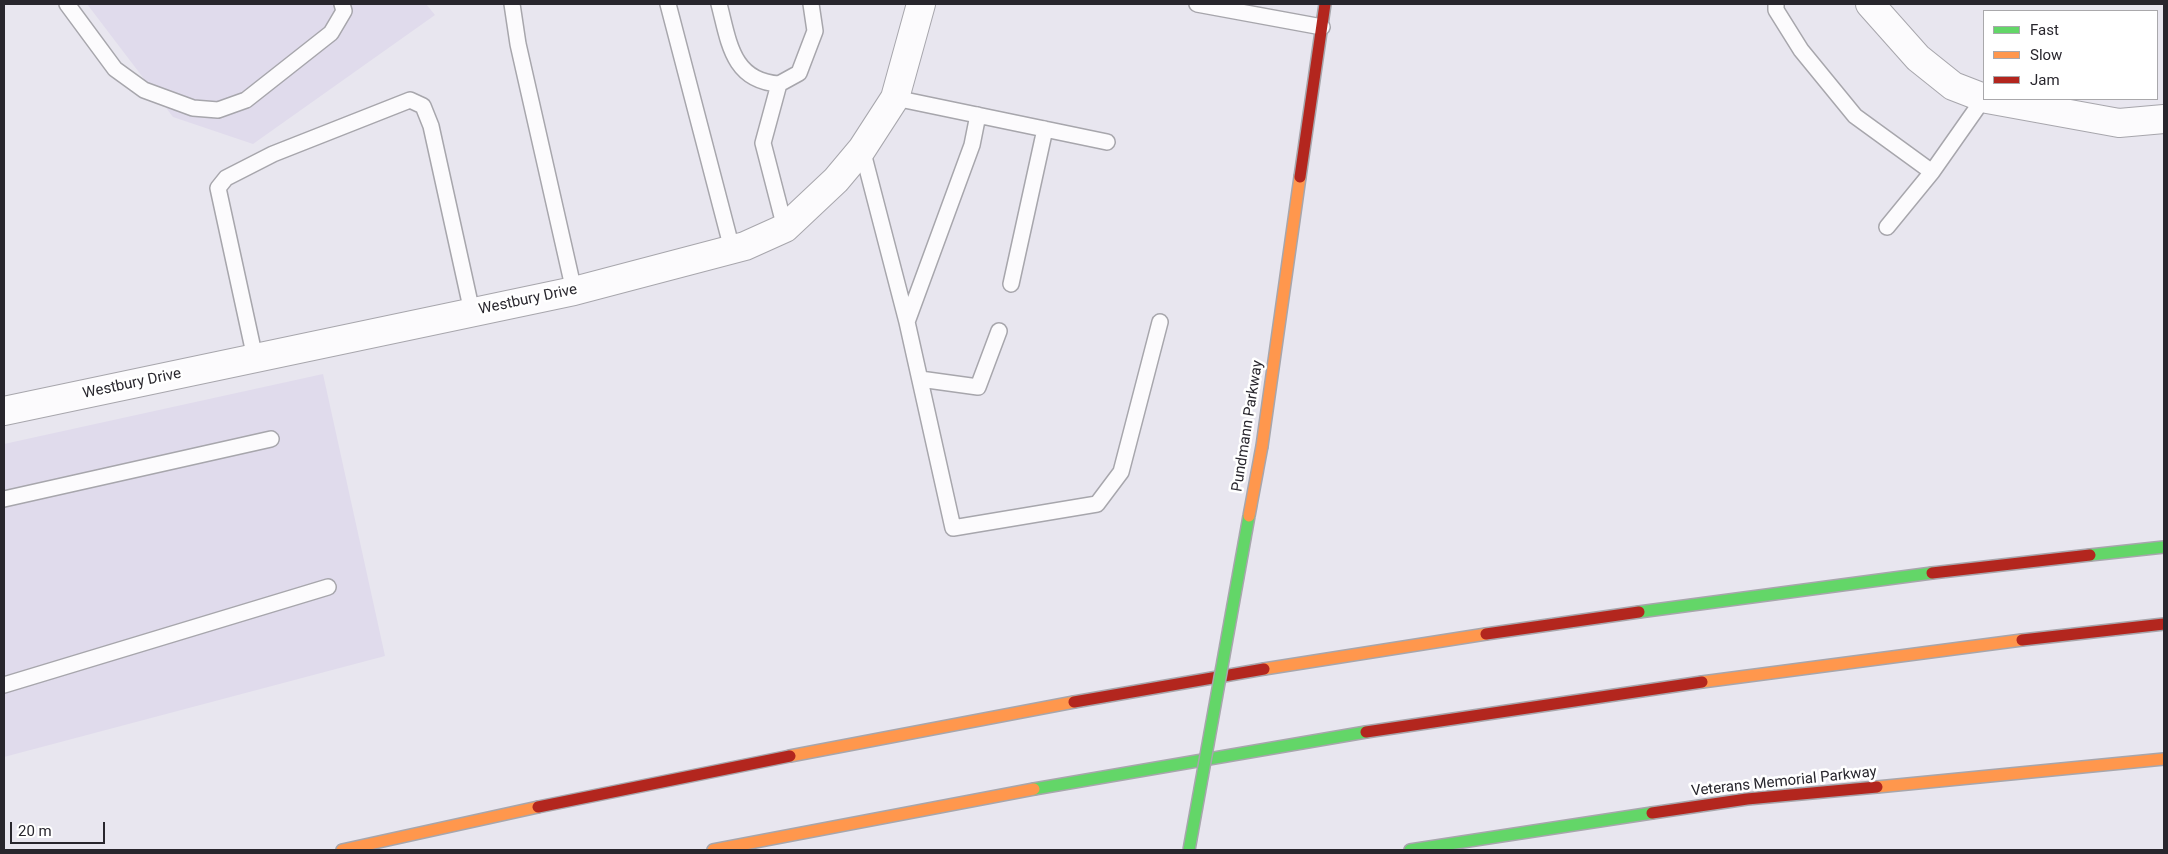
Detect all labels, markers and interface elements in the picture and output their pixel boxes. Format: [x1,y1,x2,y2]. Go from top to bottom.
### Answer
legend [1983,10,2158,100]
text: Fast [2030,21,2059,39]
text: Slow [2030,46,2062,64]
text: Jam [2030,71,2060,89]
street label: Westbury Drive [477,281,579,319]
street label: Pundmann Parkway [1229,359,1267,493]
street label: Westbury Drive [81,365,183,403]
street label: Veterans Memorial Parkway [1690,763,1878,801]
scale bar [12,812,108,844]
text: 20 m [18,822,52,840]

